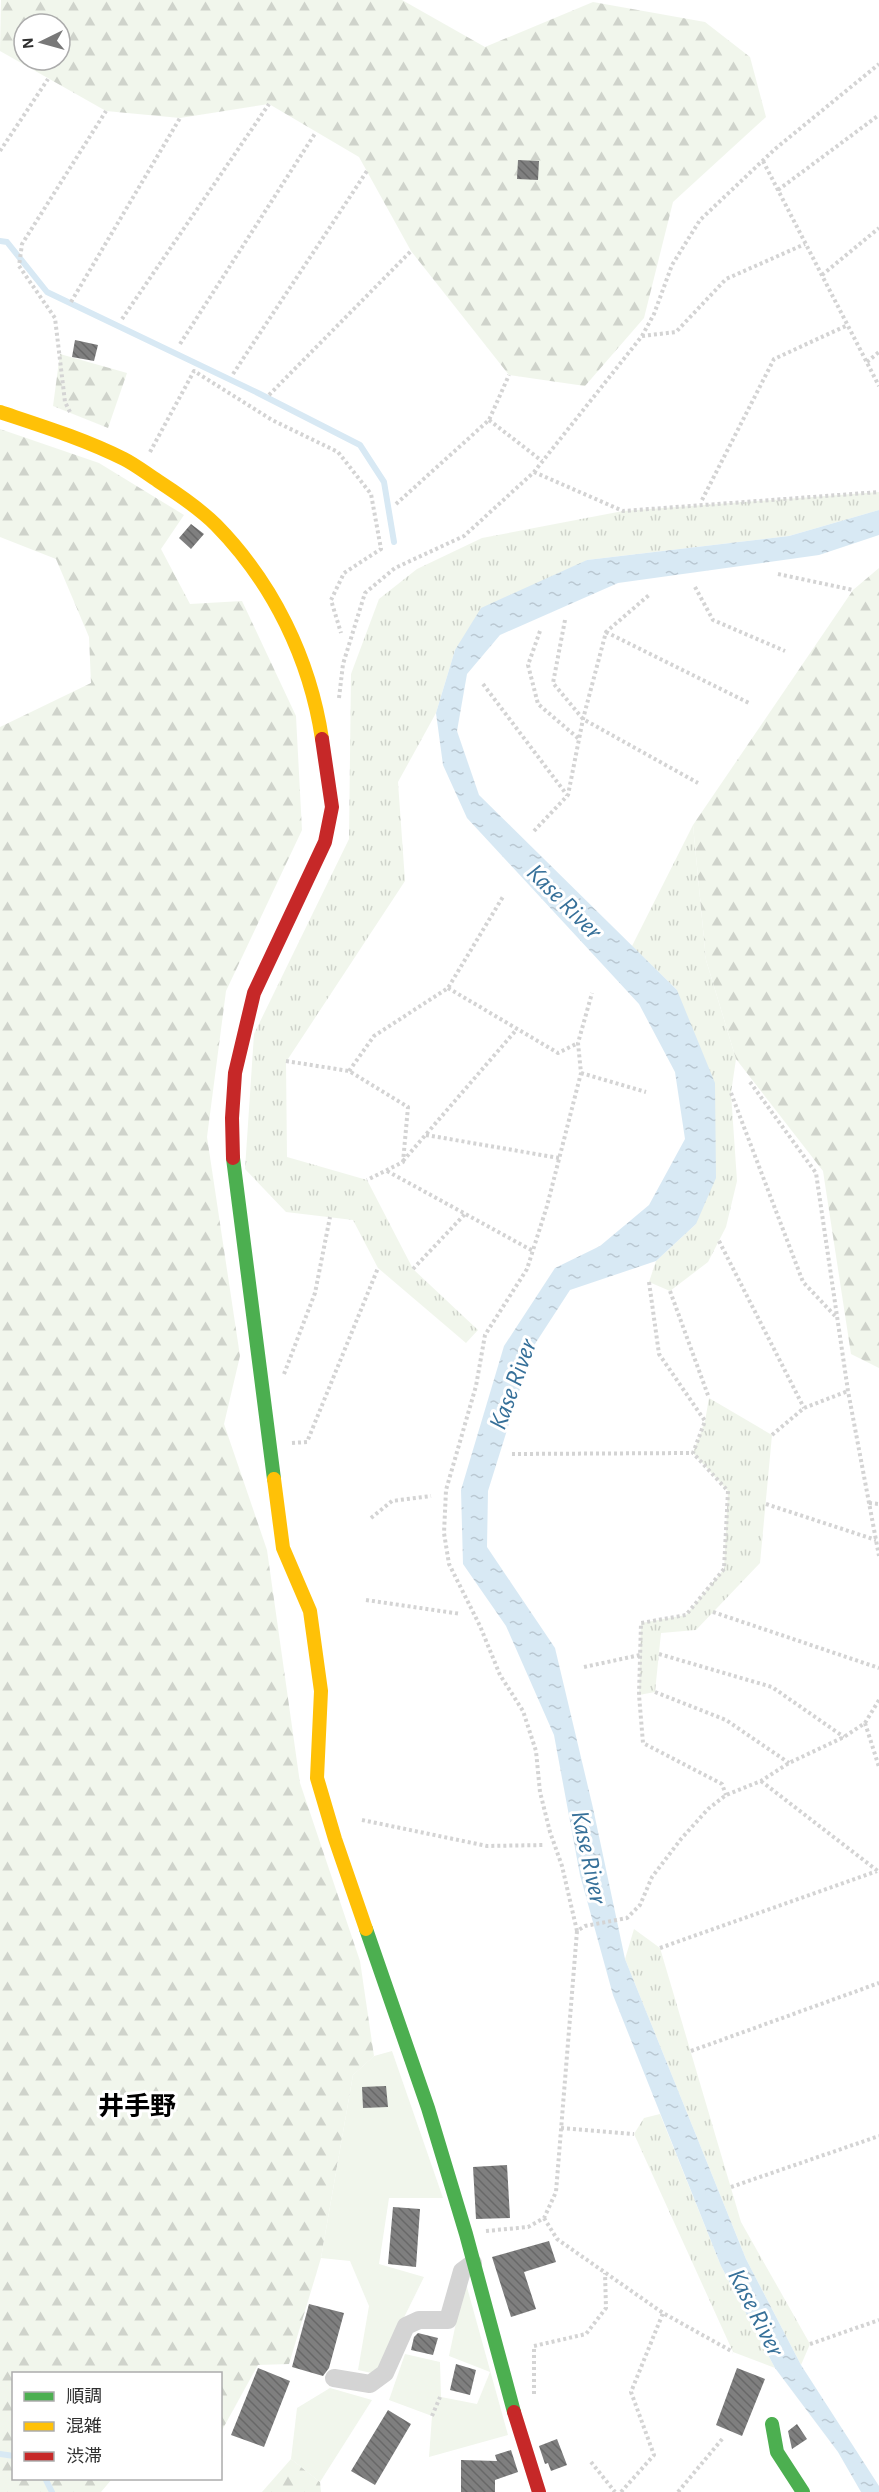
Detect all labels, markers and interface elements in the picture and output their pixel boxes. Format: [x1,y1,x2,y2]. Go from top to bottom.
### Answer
north arrow [12,12,72,72]
text: N [20,37,37,49]
water label: Kase River [522,859,608,945]
water label: Kase River [485,1334,542,1433]
water label: Kase River [567,1808,612,1907]
district label: 井手野 [98,2092,176,2120]
water label: Kase River [723,2265,790,2362]
legend [12,2372,222,2480]
text: 順調 [66,2388,102,2406]
text: 混雑 [66,2416,102,2436]
text: 渋滞 [66,2447,102,2466]

